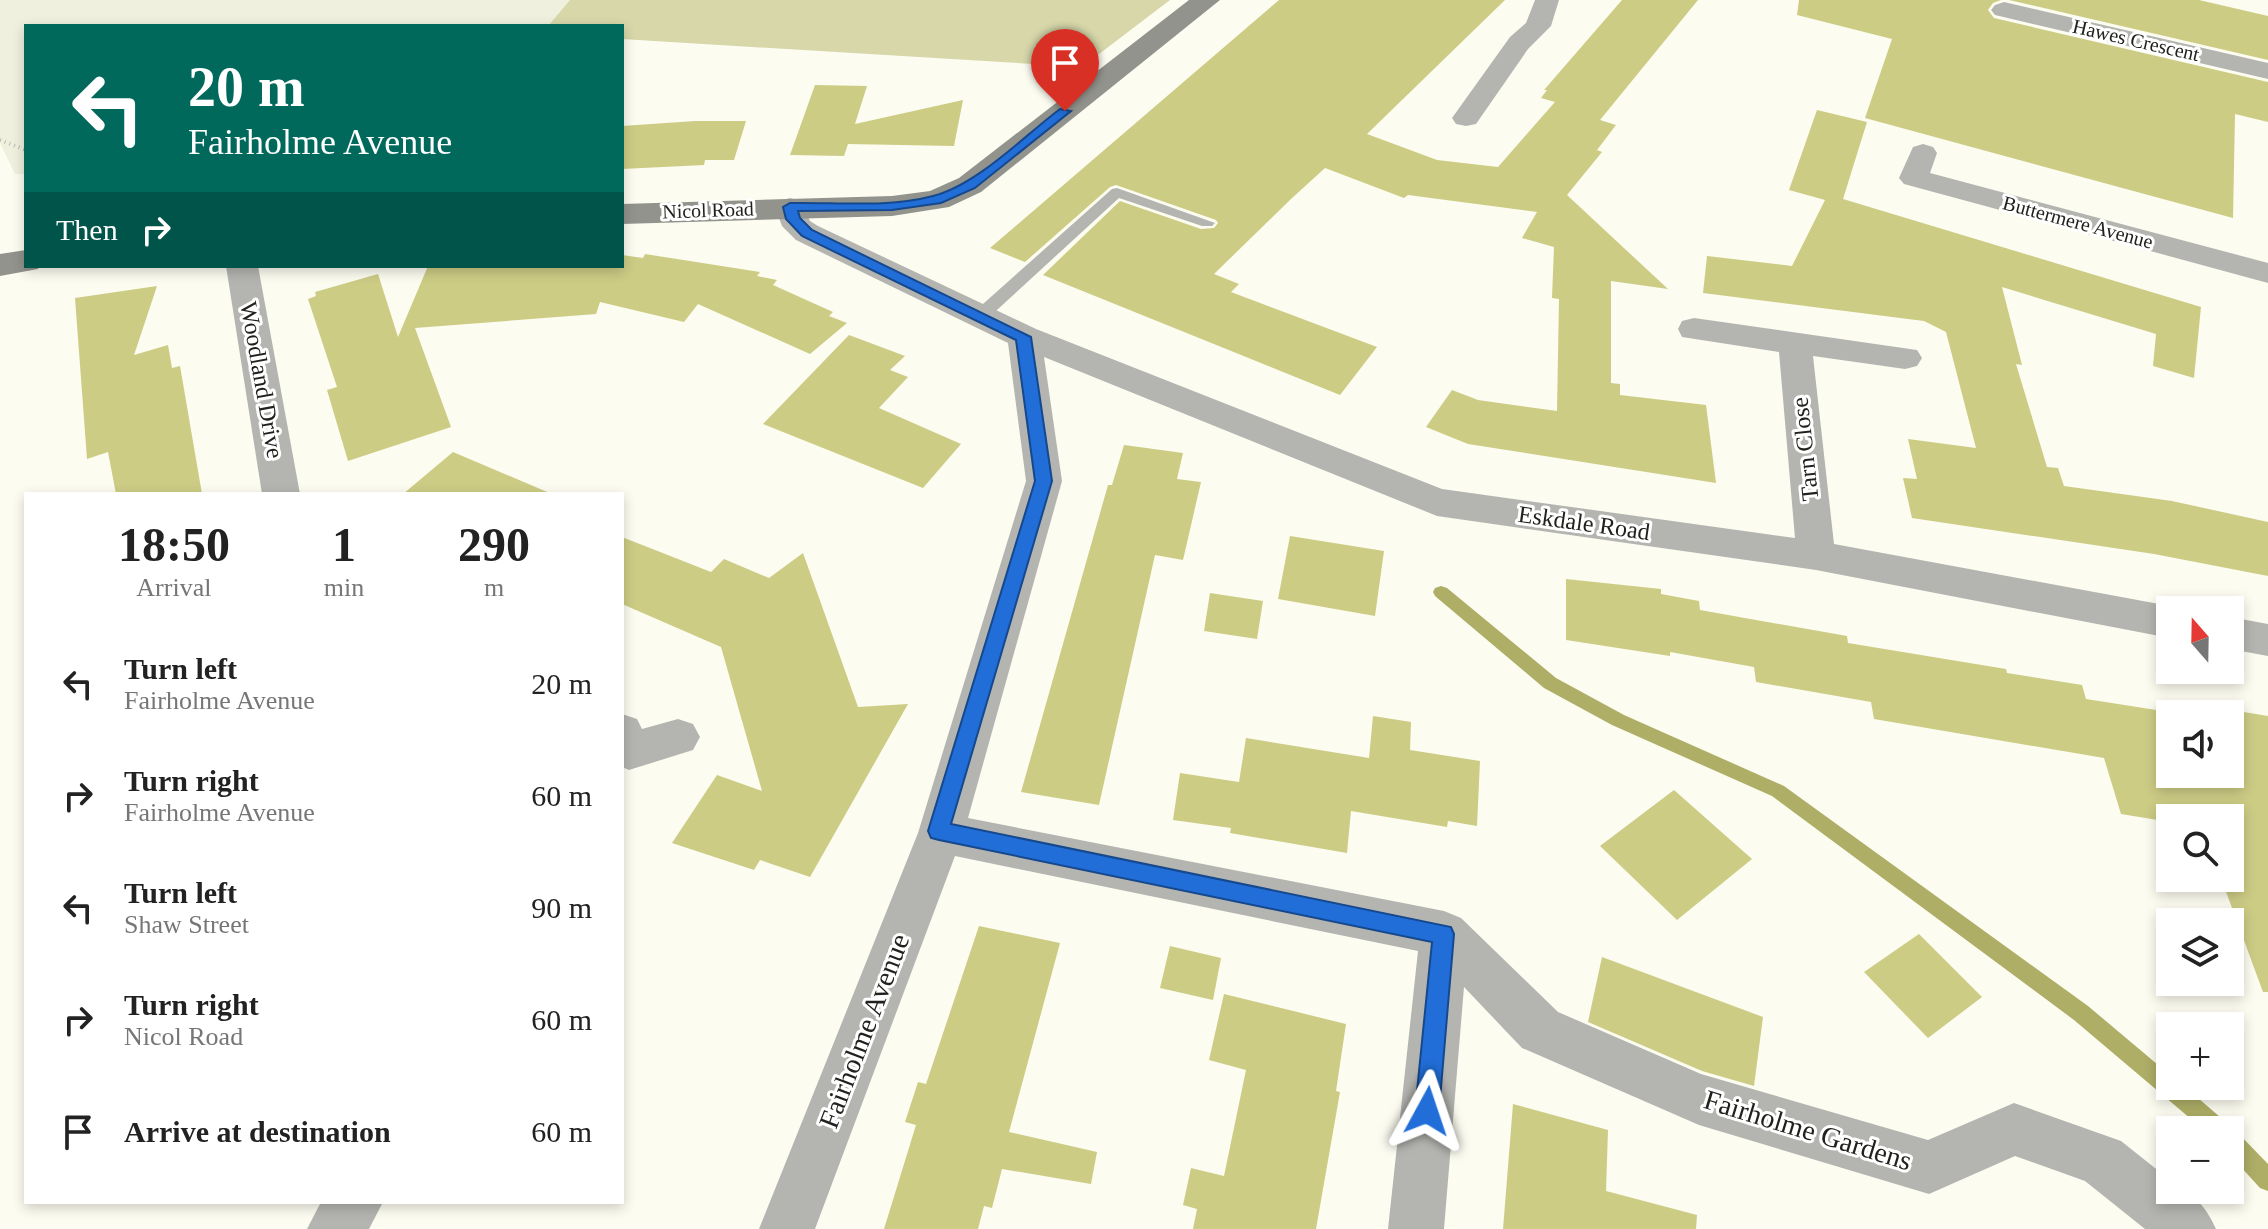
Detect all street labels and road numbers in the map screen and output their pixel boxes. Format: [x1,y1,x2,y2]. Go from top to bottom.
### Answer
street label: Hawes Crescent [2070,15,2202,65]
street label: Buttermere Avenue [2000,191,2156,253]
street label: Nicol Road [662,197,754,223]
street label: Woodland Drive [235,300,289,460]
street label: Tarn Close [1787,396,1823,502]
street label: Eskdale Road [1517,501,1651,545]
street label: Fairholme Avenue [813,929,915,1133]
street label: Fairholme Gardens [1700,1084,1916,1176]

